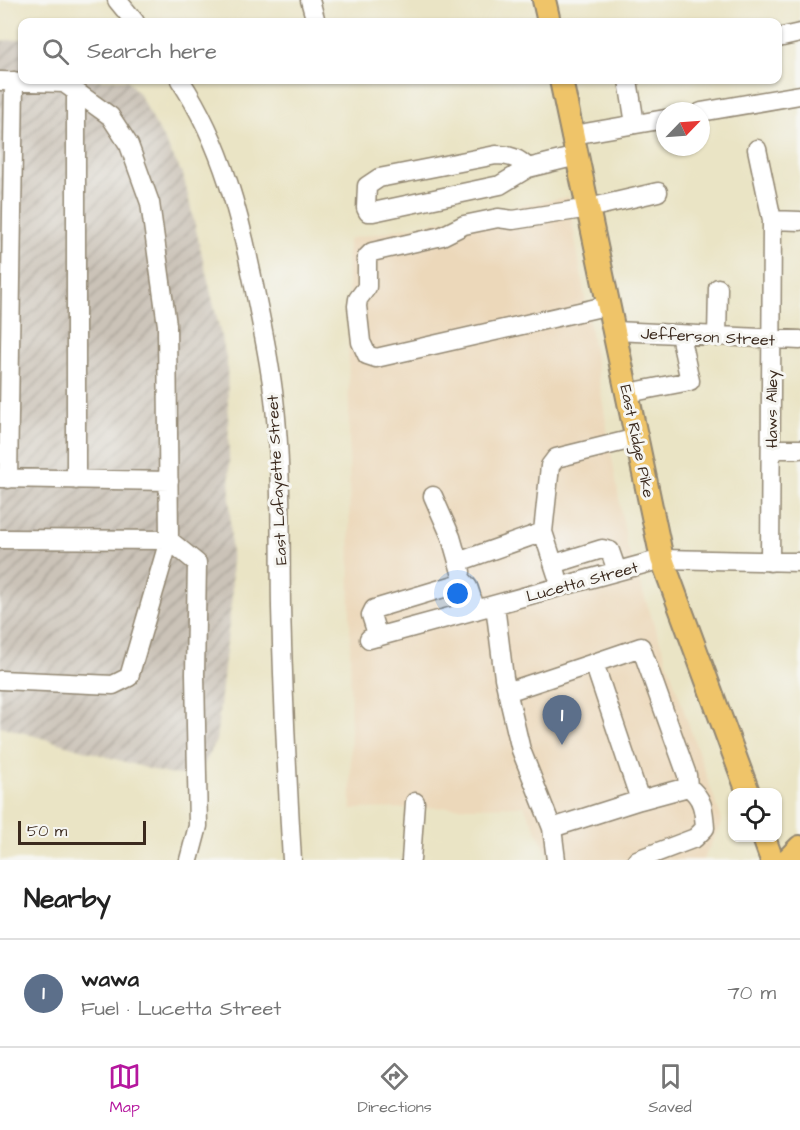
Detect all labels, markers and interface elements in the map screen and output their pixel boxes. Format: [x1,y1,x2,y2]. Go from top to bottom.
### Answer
search box [18,18,782,84]
icon: search [39,35,72,68]
text: Search here [87,36,217,67]
north arrow [656,102,710,156]
street label: Jefferson Street [640,322,776,352]
street label: Haws Alley [761,370,784,448]
street label: East Ridge Pike [613,383,660,500]
street label: East Lafayette Street [262,394,293,565]
street label: Lucetta Street [524,556,641,607]
your location [443,579,472,608]
pin: 1 [542,696,582,745]
map controls [728,788,782,842]
button: locate [728,788,782,842]
scale bar [18,818,146,846]
text: 50 m [27,820,67,842]
text: Nearby [24,881,111,917]
text: wawa [81,964,139,995]
text: 1 [42,979,45,1007]
text: 70 m [728,979,776,1007]
text: Fuel · Lucetta Street [81,995,281,1023]
tab: Map [108,1060,141,1118]
tab: Directions [358,1060,432,1118]
tab: Saved [648,1060,692,1118]

